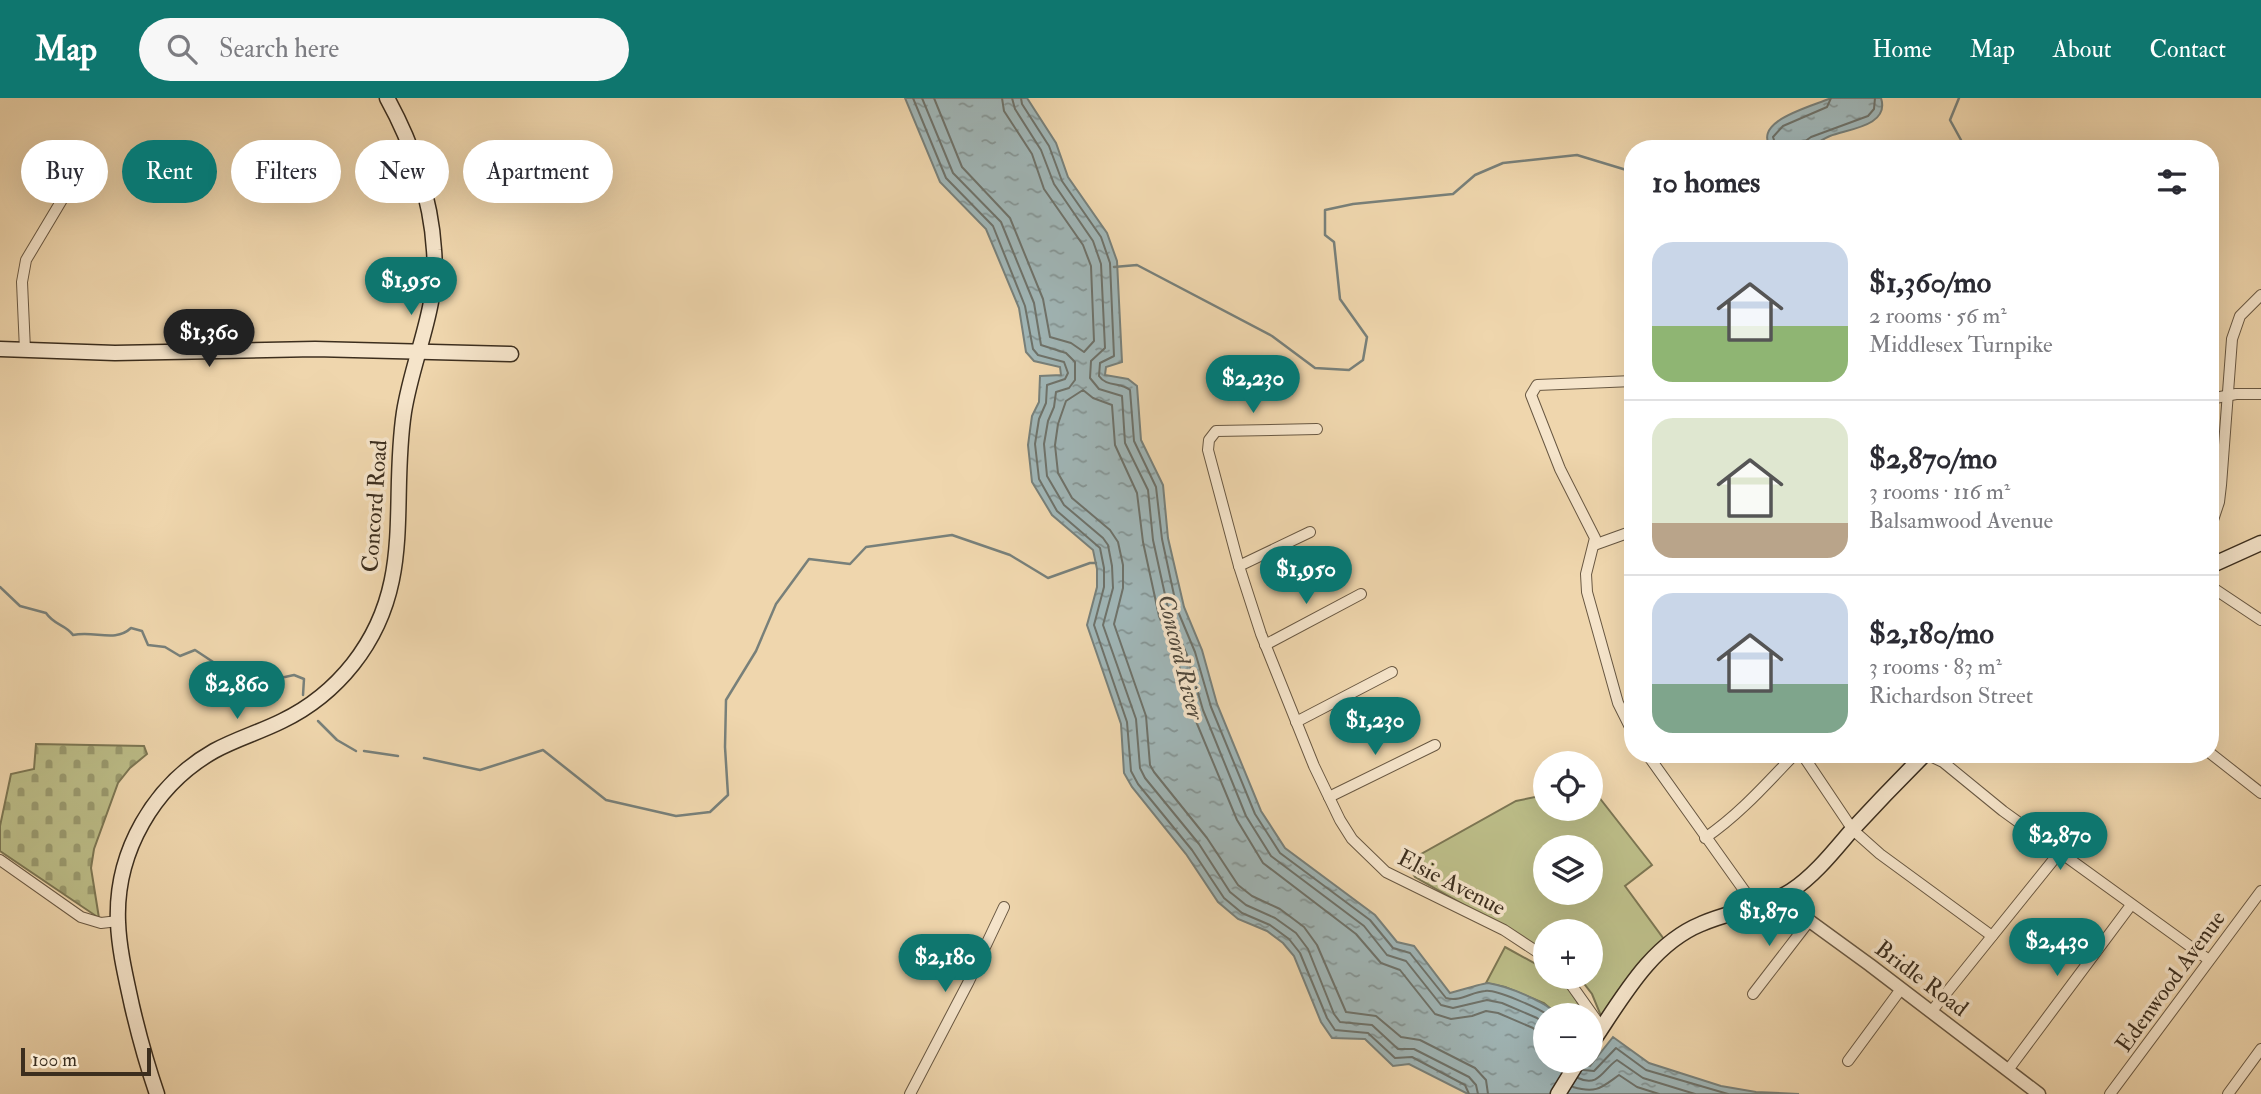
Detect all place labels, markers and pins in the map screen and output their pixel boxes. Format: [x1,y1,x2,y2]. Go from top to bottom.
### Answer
pin: $1,950 [354,258,468,317]
pin: $1,360 [152,310,266,369]
pin: $2,230 [1196,356,1310,415]
pin: $1,950 [1249,546,1363,606]
pin: $2,860 [180,662,294,721]
pin: $1,230 [1318,698,1432,757]
pin: $2,870 [2003,812,2117,872]
pin: $1,870 [1712,888,1826,948]
pin: $2,430 [2000,918,2114,978]
pin: $2,180 [888,934,1002,994]

